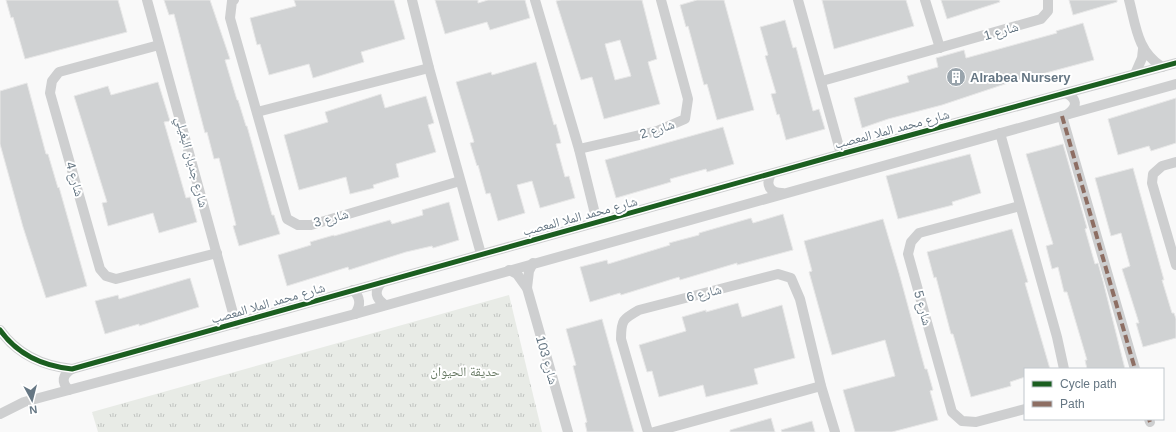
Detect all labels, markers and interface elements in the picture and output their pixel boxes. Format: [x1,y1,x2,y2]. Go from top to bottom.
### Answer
street label: شارع 1 [982,19,1021,45]
building icon: Alrabea Nursery [945,66,967,88]
place label: Alrabea Nursery [970,70,1071,85]
street label: شارع محمد الملا المعصب [833,106,952,153]
street label: شارع جديان البغيلي [169,115,211,210]
street label: شارع 2 [638,116,677,144]
street label: شارع 4 [61,160,87,199]
street label: شارع محمد الملا المعصب [521,193,640,240]
street label: شارع 3 [312,206,351,232]
street label: شارع محمد الملا المعصب [209,280,327,328]
street label: شارع 6 [685,281,724,307]
street label: شارع 5 [909,289,935,328]
street label: شارع 103 [531,334,561,387]
park label: حديقة الحيوان [430,364,500,380]
legend [1024,368,1164,420]
text: Cycle path [1060,377,1117,391]
north arrow [12,380,52,420]
text: Path [1060,397,1085,411]
text: N [28,403,38,416]

